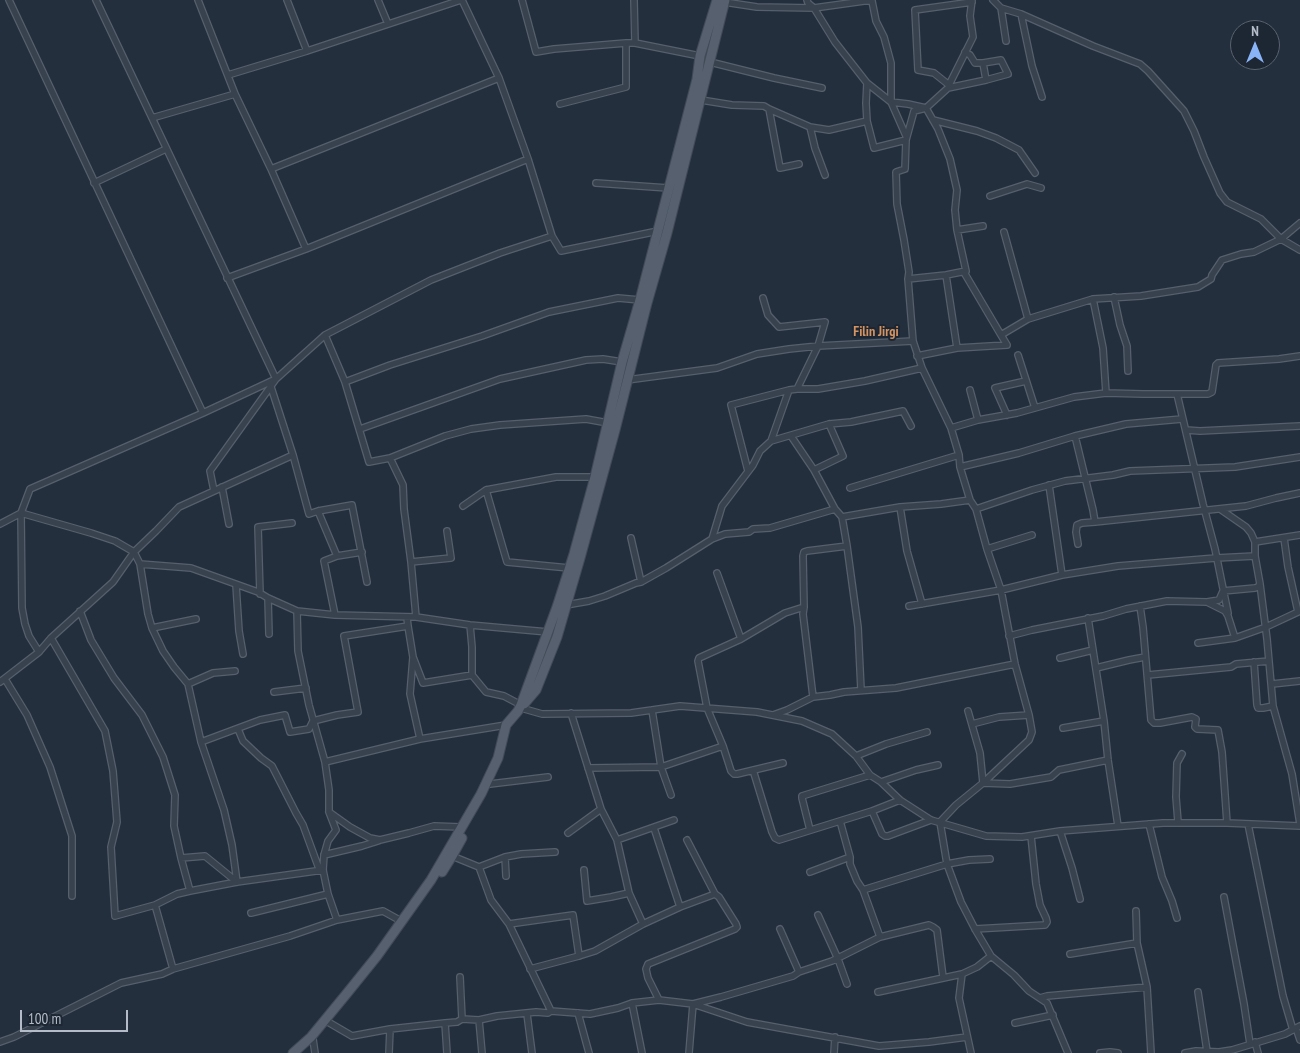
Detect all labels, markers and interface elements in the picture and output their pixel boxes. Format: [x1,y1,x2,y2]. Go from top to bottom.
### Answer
north arrow [1230,20,1280,70]
text: N [1251,22,1259,40]
district label: Filin Jirgi [853,324,899,340]
scale bar [22,1000,130,1032]
text: 100 m [28,1009,61,1028]

